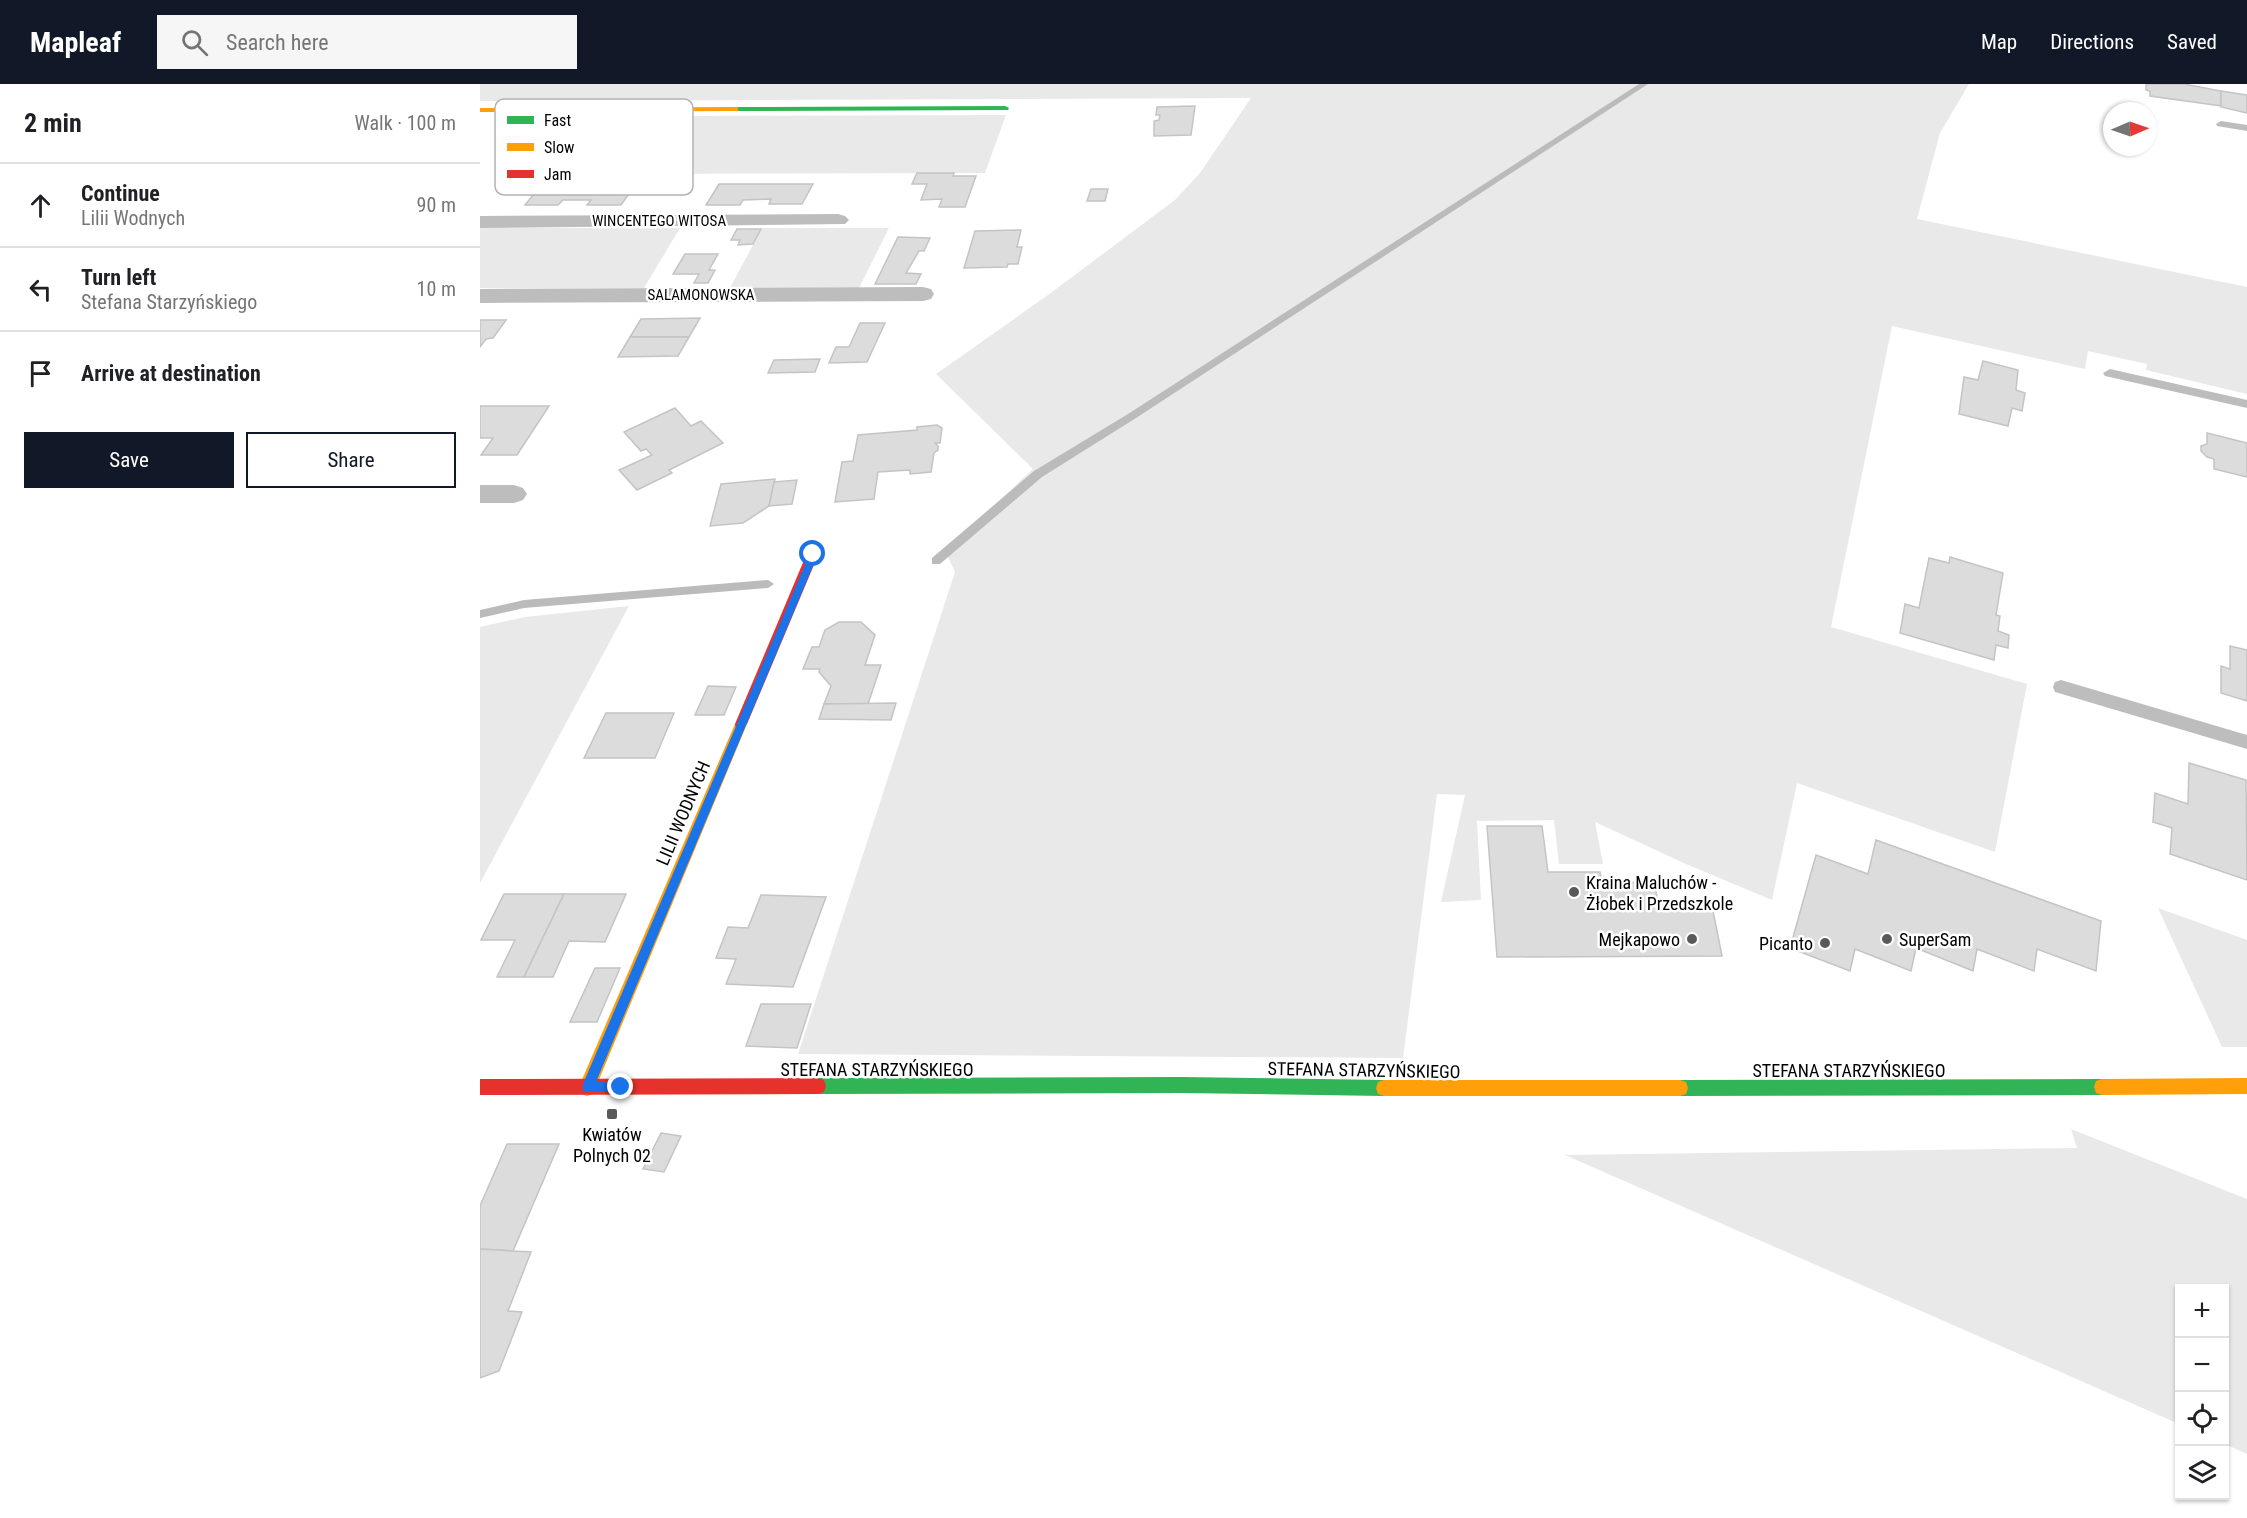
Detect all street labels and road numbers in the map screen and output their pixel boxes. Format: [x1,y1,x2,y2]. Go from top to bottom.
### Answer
street label: WINCENTEGO WITOSA [592,212,726,230]
street label: SALAMONOWSKA [647,286,755,304]
street label: LILII WODNYCH [652,758,714,868]
street label: STEFANA STARZYŃSKIEGO [1267,1058,1461,1082]
street label: STEFANA STARZYŃSKIEGO [780,1059,974,1080]
street label: STEFANA STARZYŃSKIEGO [1752,1060,1946,1081]

